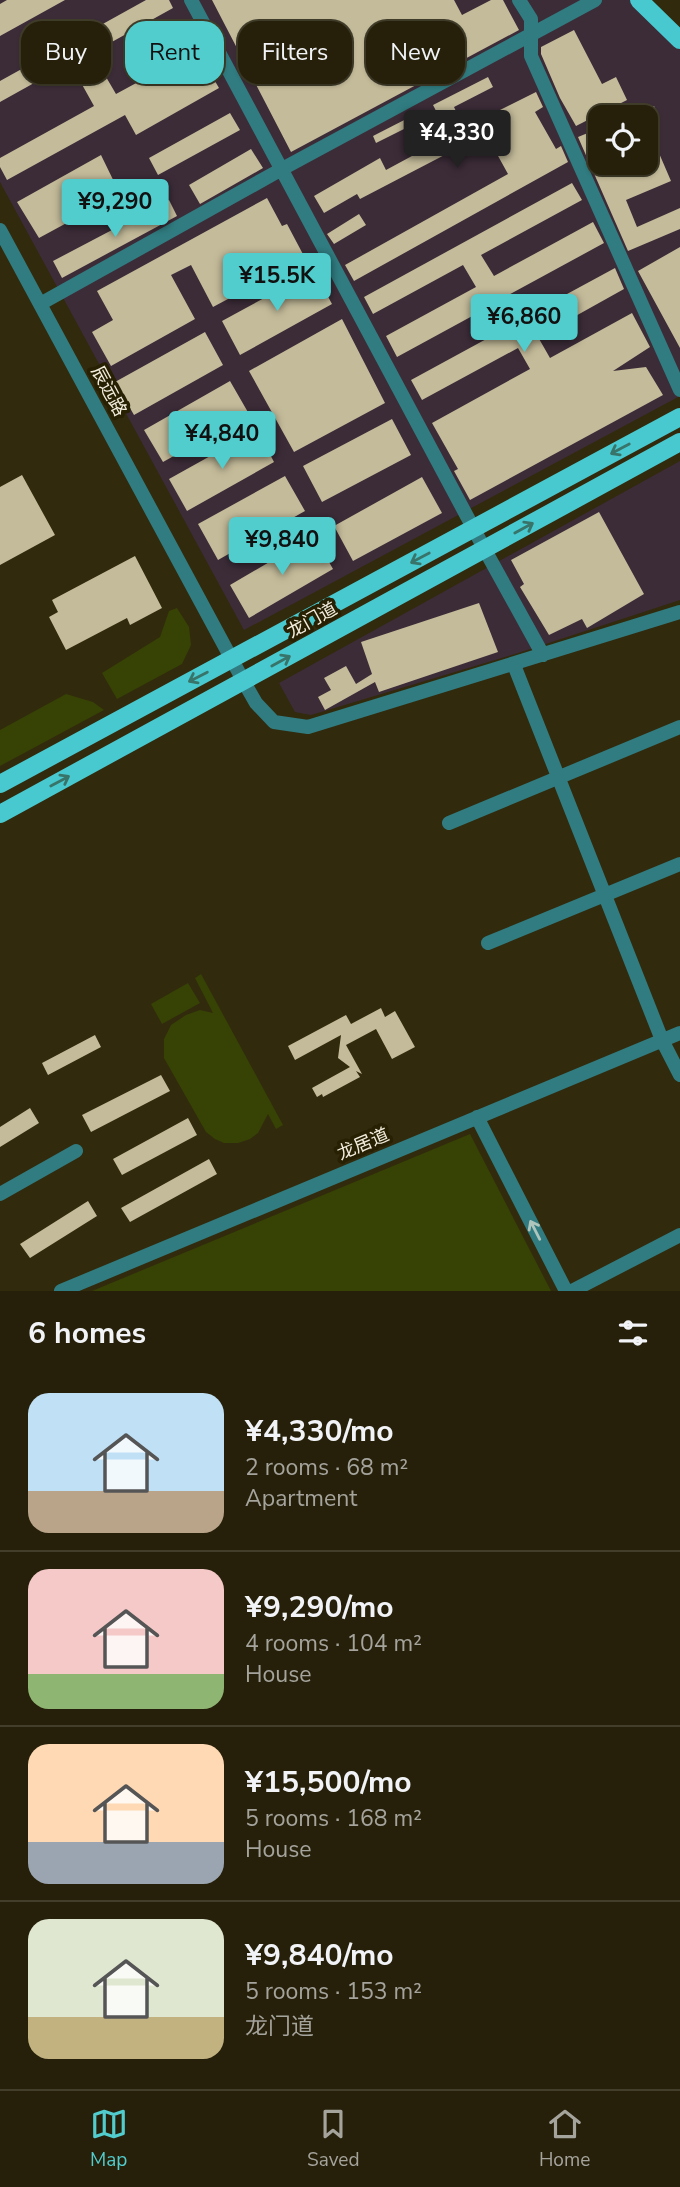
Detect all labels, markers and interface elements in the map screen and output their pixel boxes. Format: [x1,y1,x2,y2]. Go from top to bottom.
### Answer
chip: Buy [21,21,111,84]
chip: Rent [125,21,224,84]
chip: Filters [238,21,352,84]
chip: New [366,21,465,84]
map controls [588,105,658,175]
button: locate [588,105,658,175]
pin: ¥4,330 [400,110,514,170]
text: ¥4,330 [420,117,494,148]
pin: ¥9,290 [58,180,172,239]
text: ¥9,290 [78,186,152,217]
pin: ¥15.5K [220,254,334,313]
text: ¥15.5K [239,260,315,291]
pin: ¥6,860 [467,294,581,354]
text: ¥6,860 [487,301,561,332]
street label: 辰远路 [86,362,132,420]
pin: ¥4,840 [165,412,279,471]
text: ¥4,840 [185,418,259,449]
one-way arrow [610,443,631,457]
pin: ¥9,840 [225,518,339,577]
one-way arrow [513,521,534,534]
text: ¥9,840 [245,524,319,555]
one-way arrow [410,552,431,565]
street label: 龙门道 [283,596,341,644]
one-way arrow [271,654,291,668]
one-way arrow [188,670,209,684]
one-way arrow [49,774,70,788]
street label: 龙居道 [333,1122,393,1166]
one-way arrow [528,1220,542,1241]
text: 6 homes [28,1313,146,1354]
icon: filters [614,1314,652,1352]
text: ¥4,330/mo [245,1411,394,1452]
icon: home [84,1421,168,1505]
text: 2 rooms · 68 m² [245,1452,408,1483]
text: Apartment [245,1483,357,1514]
text: ¥9,290/mo [245,1587,394,1628]
icon: home [84,1597,168,1681]
text: 4 rooms · 104 m² [245,1628,422,1659]
text: House [245,1659,312,1690]
text: ¥15,500/mo [245,1762,412,1803]
icon: home [84,1772,168,1856]
text: 5 rooms · 168 m² [245,1803,422,1834]
text: House [245,1834,312,1865]
text: ¥9,840/mo [245,1935,394,1976]
icon: home [84,1947,168,2031]
text: 5 rooms · 153 m² [245,1976,422,2007]
text: 龙门道 [245,2011,314,2042]
tab: Map [90,2105,128,2173]
tab: Saved [307,2105,360,2173]
tab: Home [539,2105,590,2173]

